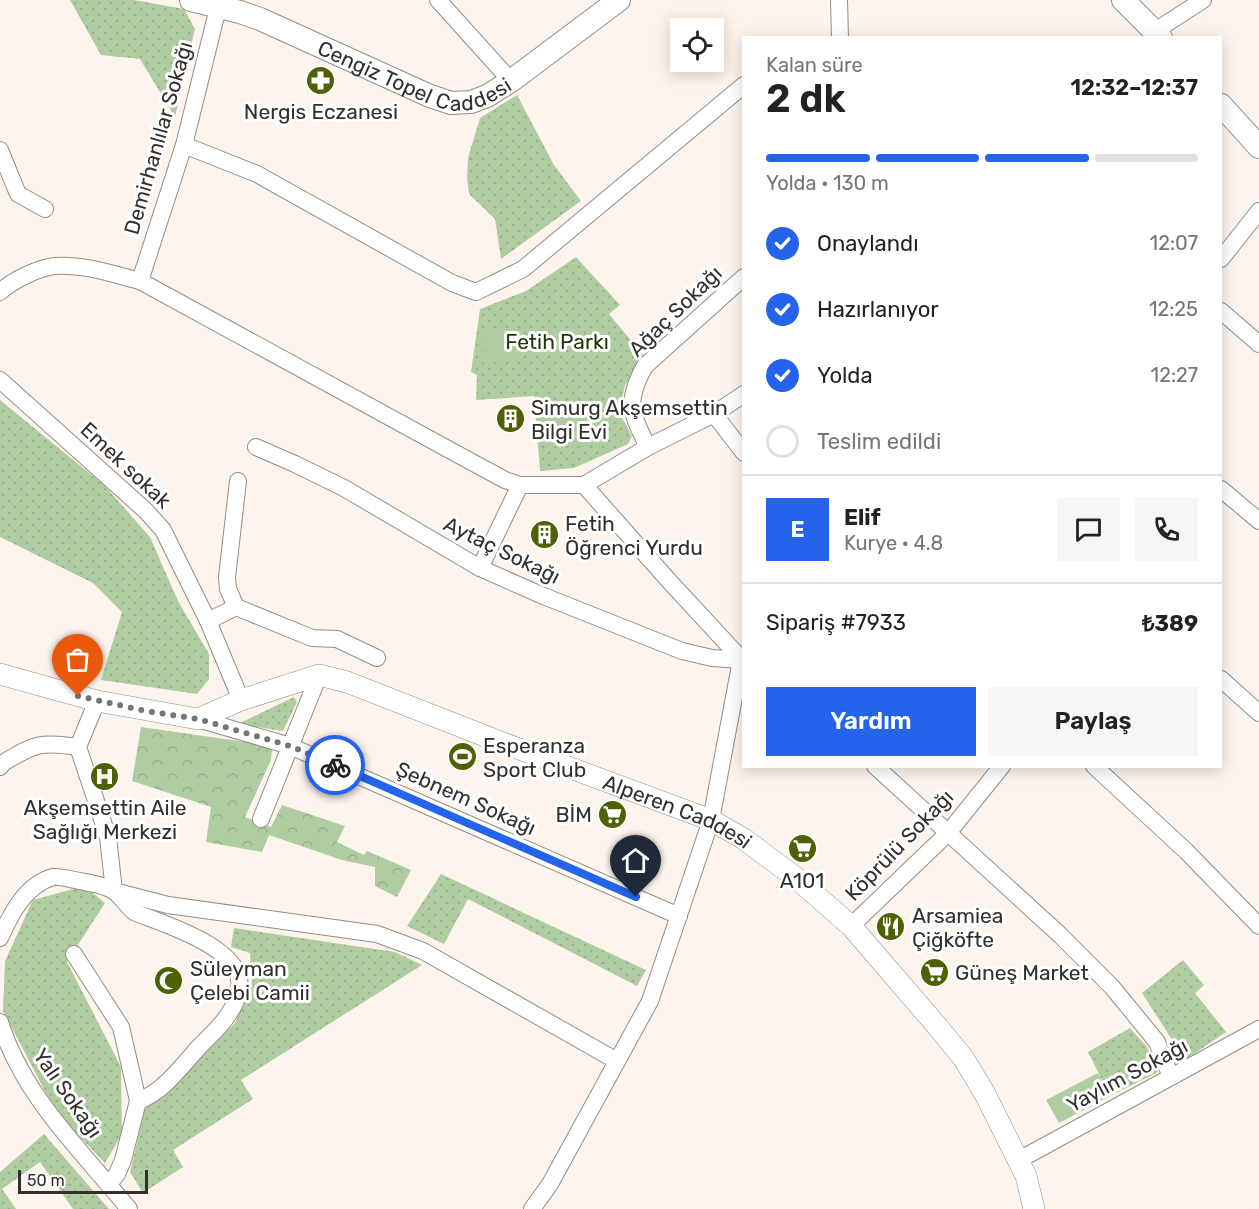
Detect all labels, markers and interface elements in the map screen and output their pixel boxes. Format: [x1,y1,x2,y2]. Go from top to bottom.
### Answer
map controls [670,18,724,72]
button: locate [670,18,724,72]
street label: Cengiz Topel Caddesi [314,34,515,116]
street label: Demirhanlılar Sokağı [118,39,198,237]
text: Kalan süre [766,53,863,77]
pharmacy icon: Nergis Eczanesi [305,64,337,96]
text: 12:32–12:37 [1070,74,1198,101]
text: 2 dk [766,76,846,122]
place label: Nergis Eczanesi [244,99,398,124]
text: Yolda · 130 m [766,171,889,195]
icon: check [766,227,799,260]
text: Onaylandı [817,230,919,257]
text: 12:07 [1150,231,1198,255]
street label: Ağaç Sokağı [623,260,727,362]
icon: check [766,293,799,326]
text: Hazırlanıyor [817,296,939,323]
text: 12:25 [1149,297,1198,321]
park label: Fetih Parkı [505,329,609,354]
icon: check [766,359,799,392]
text: Yolda [817,362,873,389]
text: 12:27 [1151,363,1198,387]
place label: Simurg Akşemsettin Bilgi Evi [531,395,728,444]
building icon: Simurg Akşemsettin Bilgi Evi [494,403,526,435]
street label: Emek sokak [76,417,177,513]
text: Teslim edildi [817,428,941,455]
button: chat [1057,498,1120,561]
button: phone [1135,498,1198,561]
text: Elif [844,504,880,531]
street label: Aytaç Sokağı [440,511,564,589]
place label: Fetih Öğrenci Yurdu [565,511,703,560]
text: E [790,516,805,543]
building icon: Fetih Öğrenci Yurdu [528,519,560,551]
text: Kurye · 4.8 [844,531,943,555]
text: Sipariş #7933 [766,609,906,636]
text: ₺389 [1142,610,1198,637]
pin [52,634,103,696]
icon: bag [61,643,94,676]
button: Yardım [766,687,976,756]
button: Paylaş [988,687,1198,756]
place label: Esperanza Sport Club [483,733,586,782]
courier [305,735,365,795]
sports icon: Esperanza Sport Club [446,741,478,773]
icon: bike [319,749,352,782]
street label: Şebnem Sokağı [392,756,540,840]
hospital icon: Akşemsettin Aile Sağlığı Merkezi [89,760,121,792]
street label: Alperen Caddesi [600,769,757,853]
street label: Köprülü Sokağı [840,784,958,906]
place label: Akşemsettin Aile Sağlığı Merkezi [23,795,187,844]
supermarket icon: BİM [597,798,629,830]
place label: BİM [556,802,592,827]
supermarket icon: A101 [786,833,818,865]
pin [610,835,661,897]
icon: home [619,844,652,877]
place label: A101 [780,868,824,893]
place label: Arsamiea Çiğköfte [912,903,1003,952]
restaurant icon: Arsamiea Çiğköfte [875,911,907,943]
place label: Süleyman Çelebi Camii [190,956,310,1005]
supermarket icon: Güneş Market [918,956,950,988]
place label: Güneş Market [955,960,1089,985]
mosque icon: Süleyman Çelebi Camii [153,964,185,996]
street label: Yaylım Sokağı [1062,1033,1192,1117]
street label: Yalı Sokağı [28,1043,108,1143]
scale bar [18,1167,148,1194]
text: 50 m [27,1171,65,1190]

